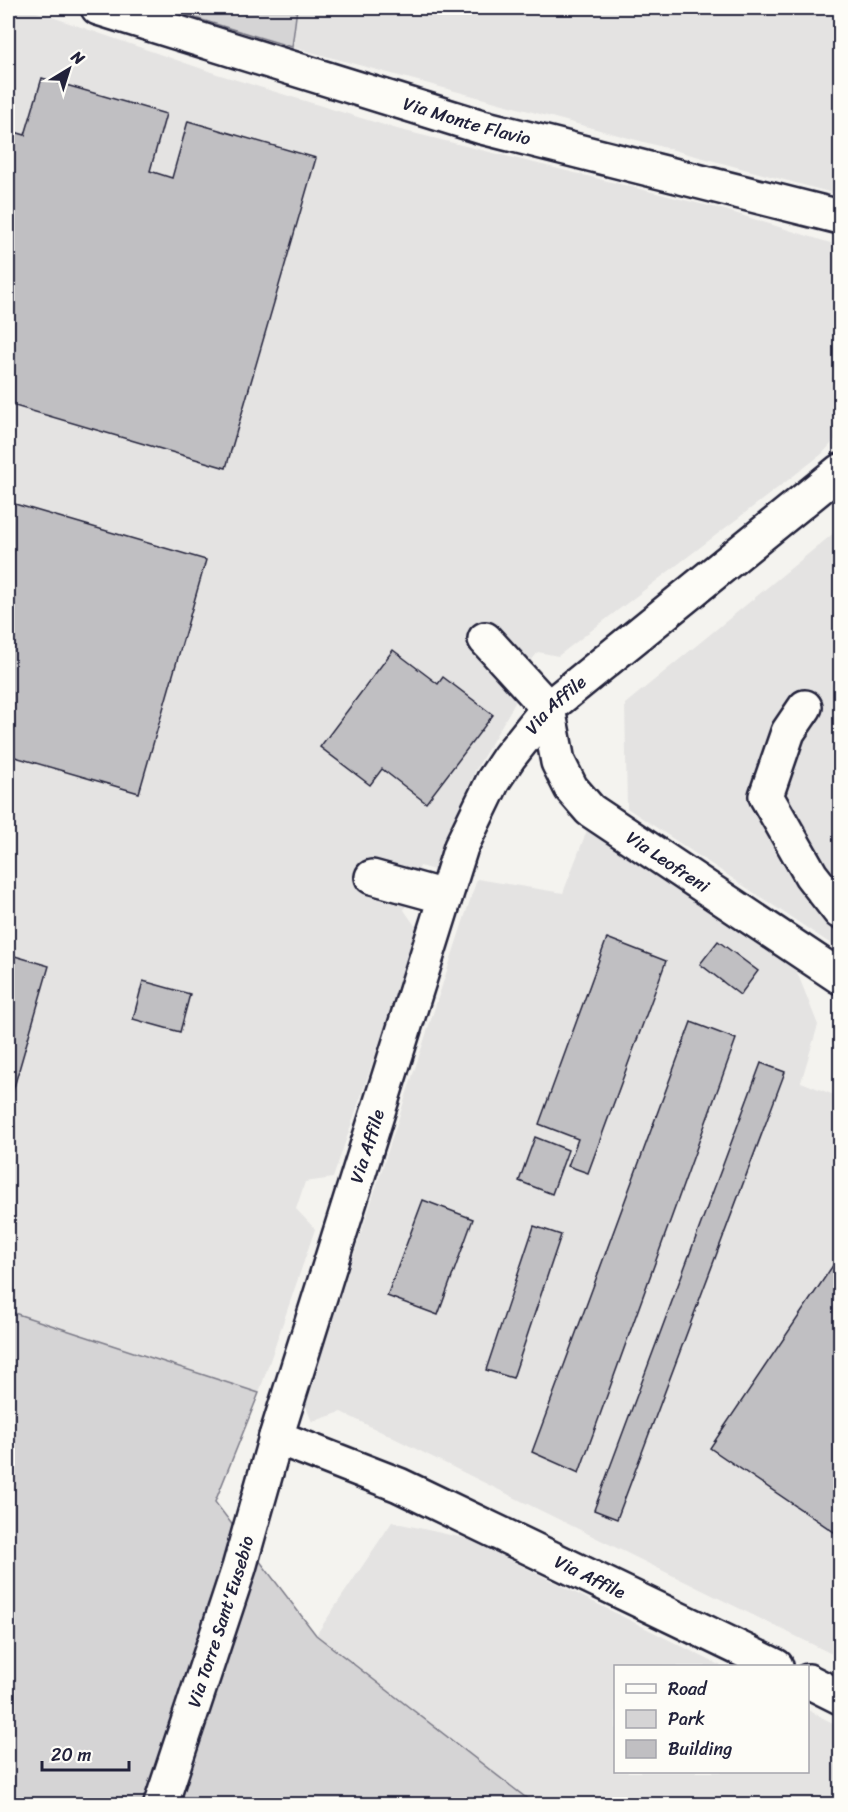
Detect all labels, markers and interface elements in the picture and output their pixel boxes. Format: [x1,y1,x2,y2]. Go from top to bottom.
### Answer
north arrow [39,39,99,99]
text: N [64,42,92,73]
street label: Via Monte Flavio [399,87,534,155]
street label: Via Affile [517,667,594,742]
street label: Via Leofreni [619,822,717,902]
street label: Via Affile [341,1105,394,1187]
street label: Via Torre Sant'Eusebio [178,1532,263,1712]
street label: Via Affile [549,1546,631,1608]
legend [614,1665,809,1773]
text: Road [668,1673,708,1705]
text: Park [668,1703,705,1735]
text: Building [668,1733,732,1765]
scale bar [42,1734,129,1772]
text: 20 m [51,1739,91,1771]

